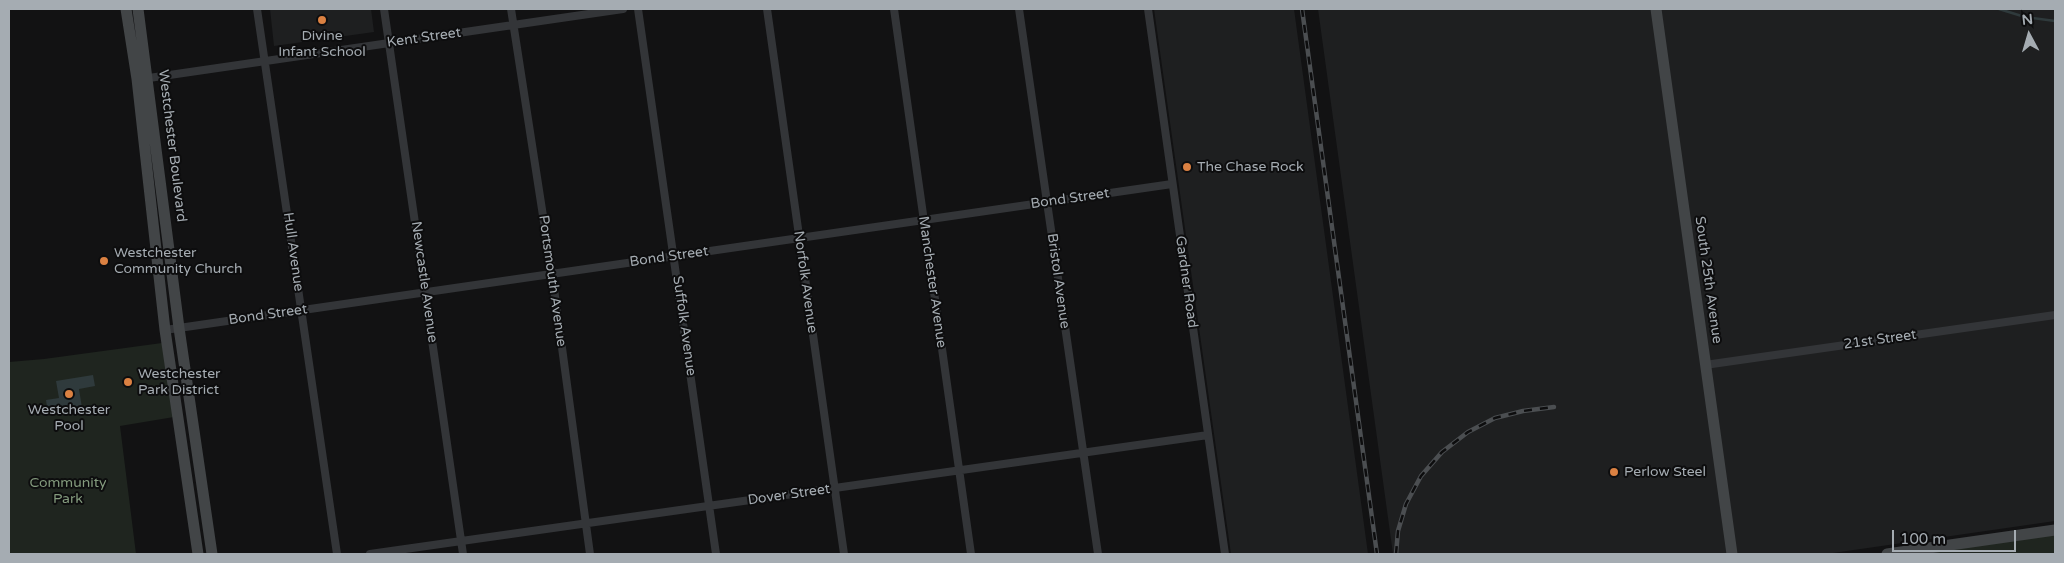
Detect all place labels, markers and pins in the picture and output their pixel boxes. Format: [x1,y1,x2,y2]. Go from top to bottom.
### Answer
marker: Divine Infant School [316,14,328,26]
place label: Divine Infant School [278,28,366,60]
place label: The Chase Rock [1197,159,1304,175]
marker: The Chase Rock [1181,161,1193,173]
place label: Westchester Community Church [114,245,243,278]
marker: Westchester Community Church [98,255,110,267]
place label: Westchester Park District [138,366,220,398]
marker: Westchester Park District [122,376,134,388]
marker: Westchester Pool [63,388,75,400]
place label: Westchester Pool [28,402,110,434]
place label: Perlow Steel [1624,464,1706,480]
marker: Perlow Steel [1608,466,1620,478]

